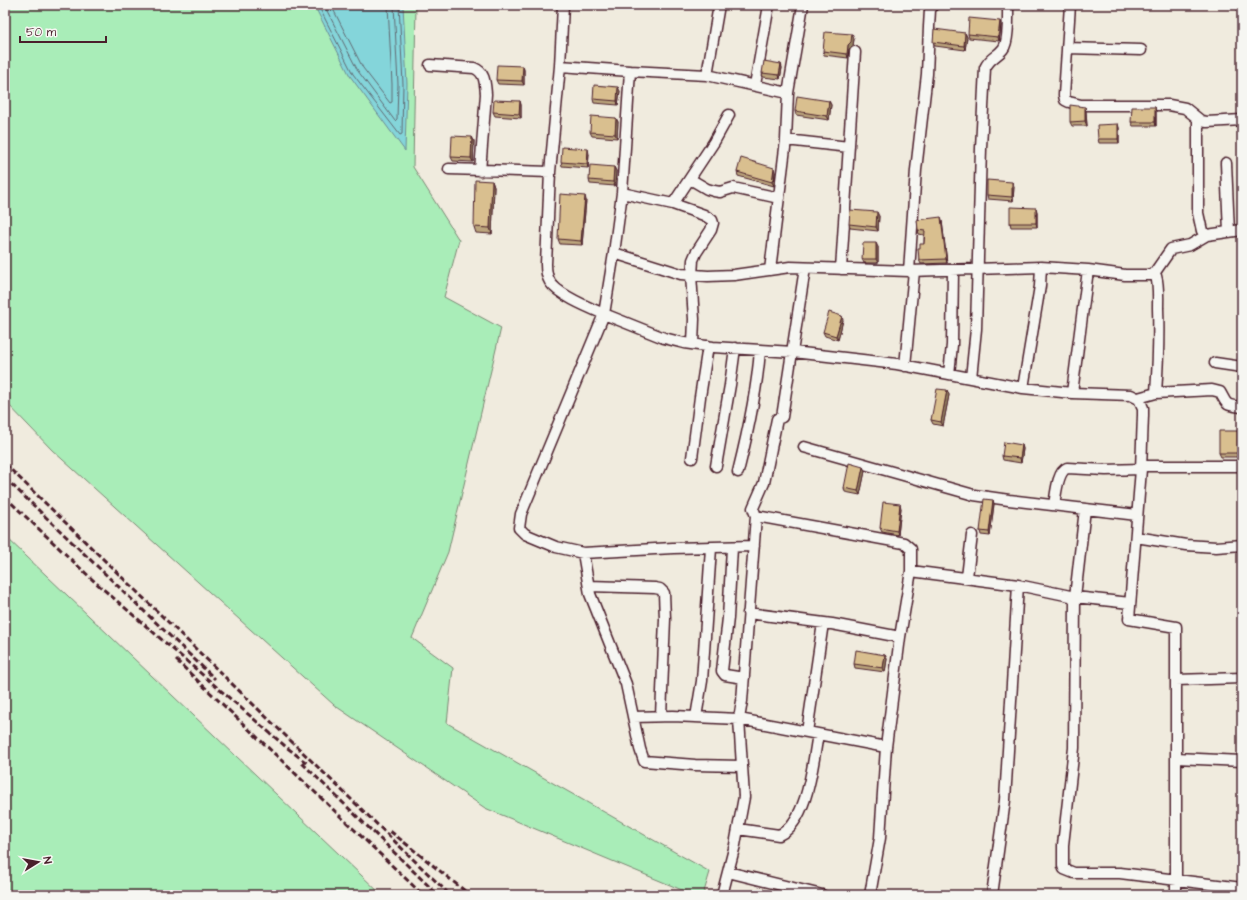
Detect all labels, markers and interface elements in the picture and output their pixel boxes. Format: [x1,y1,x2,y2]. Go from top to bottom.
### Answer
scale bar [20,18,106,44]
text: 50 m [26,24,57,41]
north arrow [18,842,58,882]
text: N [39,855,55,865]

